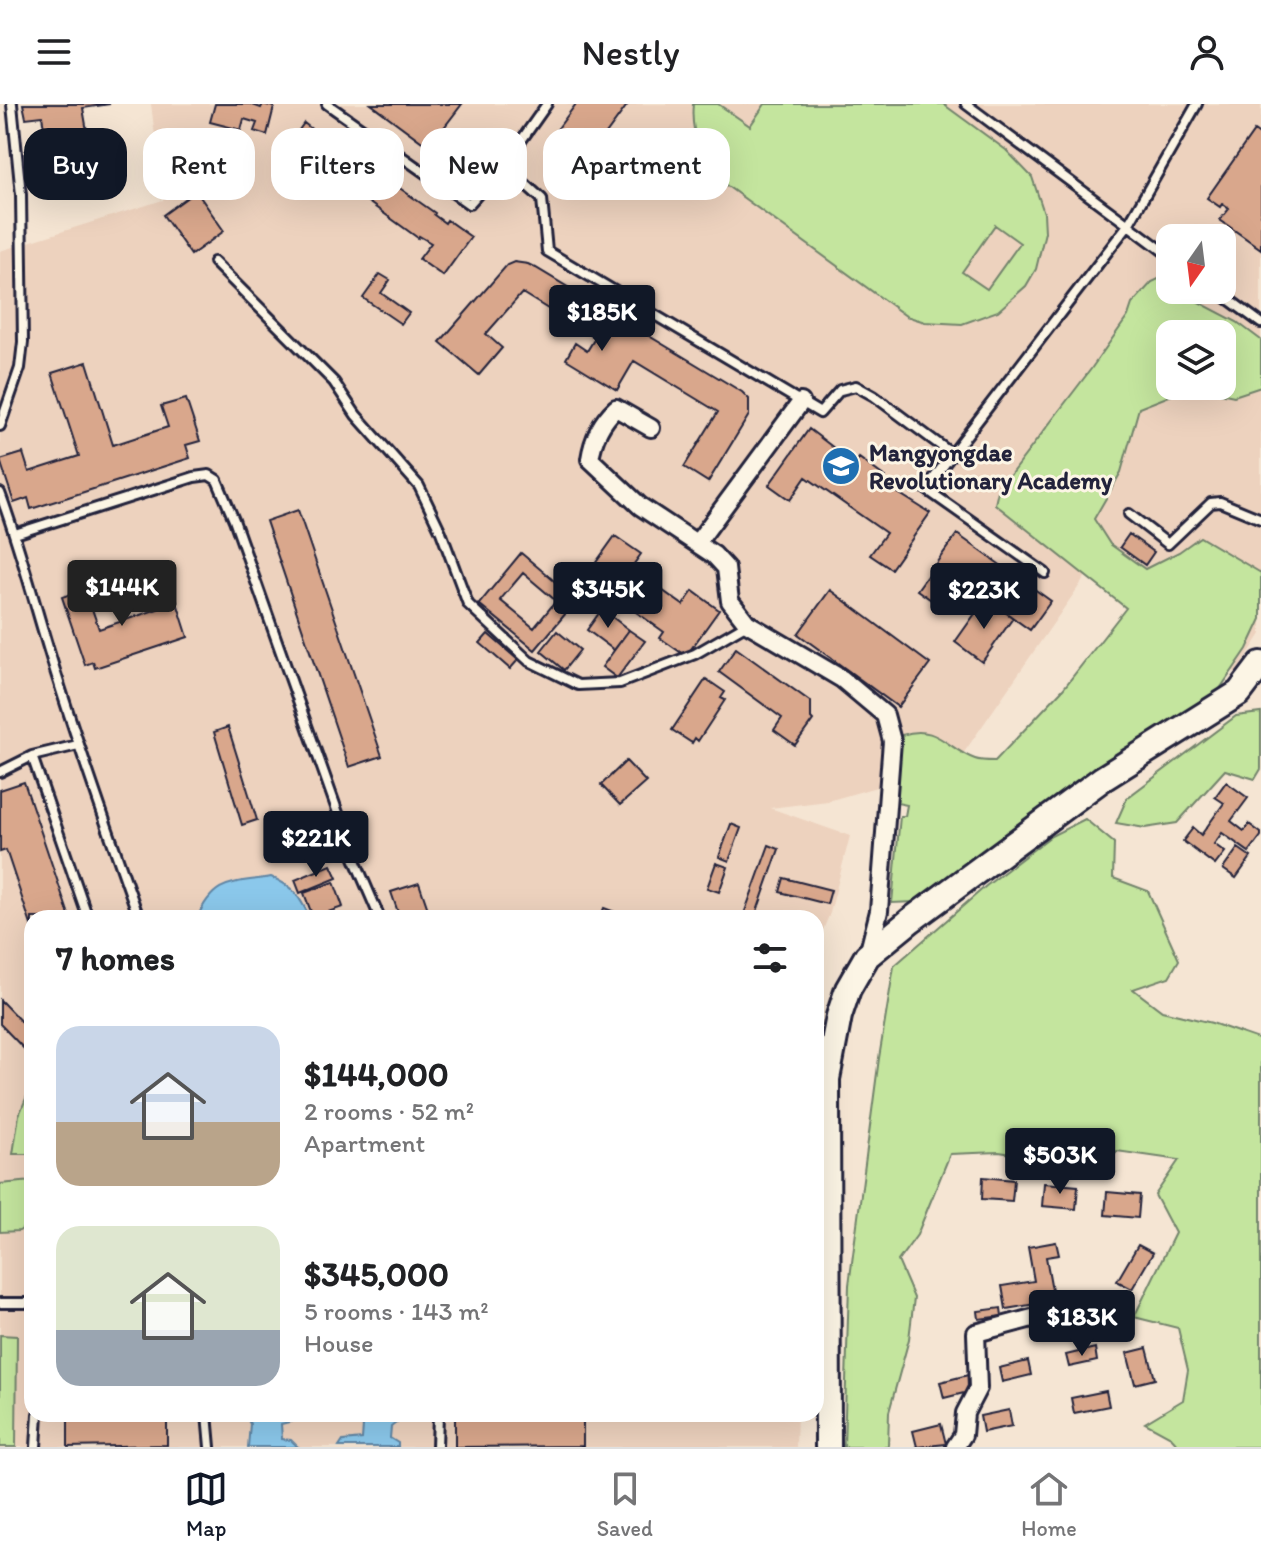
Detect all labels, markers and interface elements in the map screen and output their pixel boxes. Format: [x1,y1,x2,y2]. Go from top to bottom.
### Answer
icon: menu [32,30,76,74]
icon: person [1185,30,1229,74]
text: Nestly [581,31,680,74]
chip: Buy [24,128,127,200]
chip: Rent [143,128,255,200]
chip: Filters [271,128,404,200]
chip: New [420,128,527,200]
chip: Apartment [543,128,730,200]
north arrow [1156,224,1236,304]
map controls [1156,224,1236,400]
pin: $185K [546,285,658,353]
text: $185K [567,295,637,327]
button: layers [1156,320,1236,400]
place label: Mangyongdae Revolutionary Academy [869,438,1113,496]
school or university icon: Mangyongdae Revolutionary Academy [820,445,862,487]
pin: $144K [66,560,178,628]
pin: $345K [552,562,664,630]
pin: $223K [928,563,1040,631]
text: $144K [85,570,159,602]
text: $345K [571,572,645,604]
text: $223K [948,573,1020,605]
pin: $221K [260,811,372,879]
text: $221K [281,821,351,853]
icon: filters [748,936,792,980]
text: 7 homes [56,938,175,979]
text: $144,000 [304,1054,449,1095]
icon: home [120,1058,216,1154]
text: 2 rooms · 52 m² [304,1095,474,1127]
text: Apartment [304,1127,425,1159]
pin: $503K [1004,1128,1116,1196]
text: $503K [1023,1138,1097,1170]
text: $345,000 [304,1254,449,1295]
icon: home [120,1258,216,1354]
pin: $183K [1026,1290,1138,1358]
text: 5 rooms · 143 m² [304,1295,489,1327]
text: $183K [1047,1300,1117,1332]
text: House [304,1327,374,1359]
tab: Map [184,1467,228,1542]
tab: Saved [597,1467,653,1542]
tab: Home [1021,1467,1077,1542]

